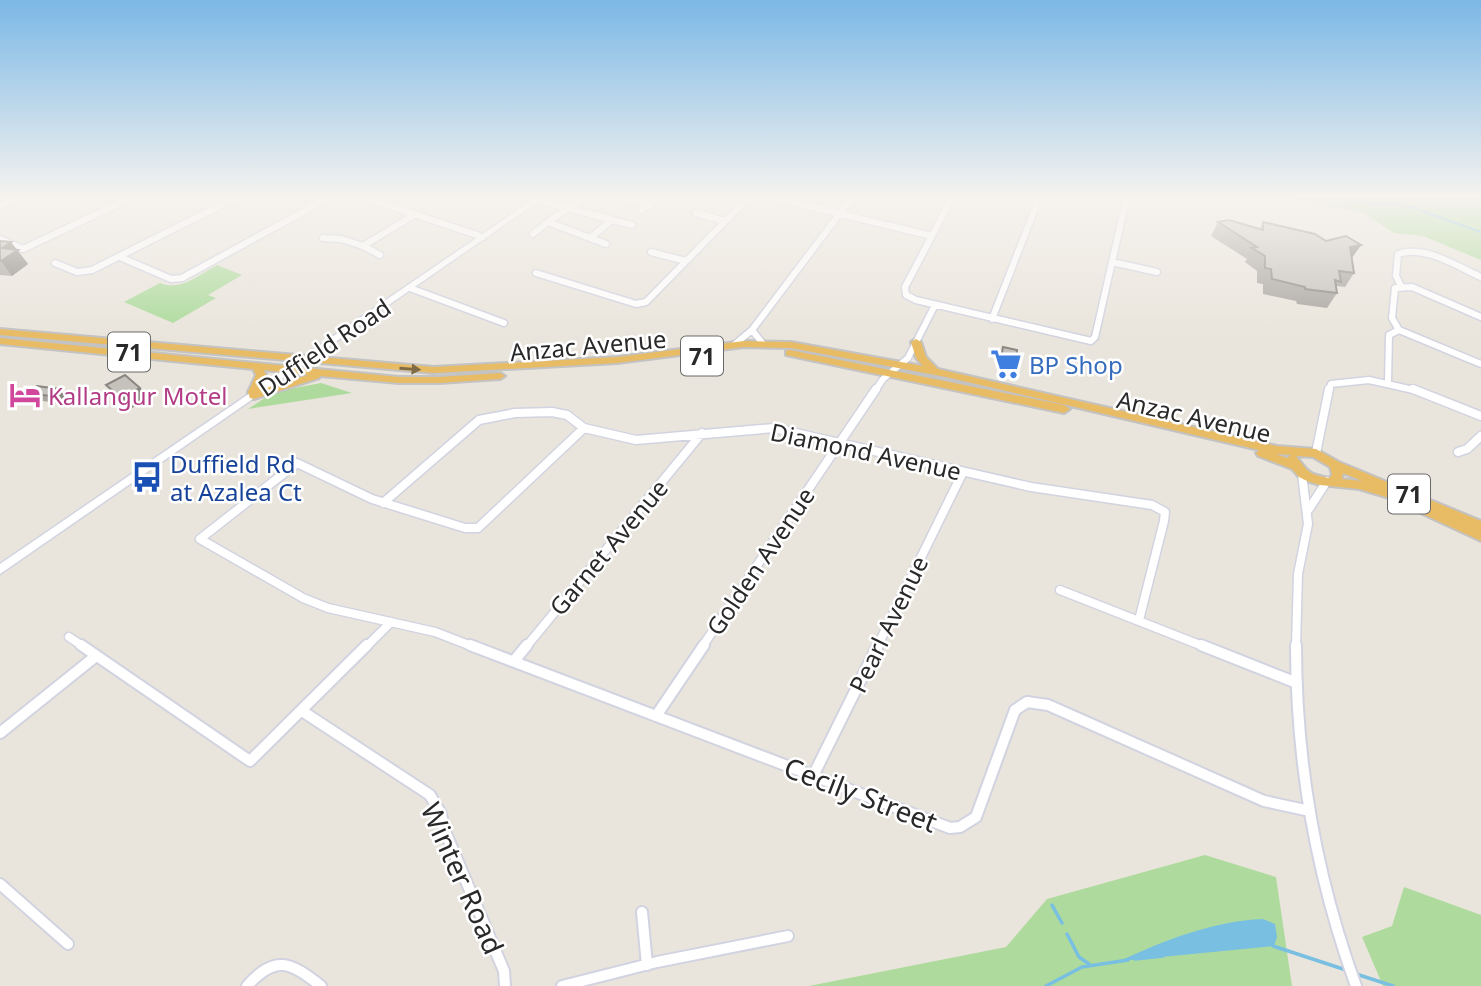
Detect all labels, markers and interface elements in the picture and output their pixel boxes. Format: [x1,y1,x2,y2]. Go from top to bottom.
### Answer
street label: Duffield Road [251,290,397,404]
street label: Anzac Avenue [508,322,668,368]
road number: 71 [108,332,150,372]
road number: 71 [681,336,723,376]
supermarket icon: BP Shop [989,347,1023,381]
place label: BP Shop [1029,348,1123,381]
one-way arrow [399,364,421,375]
hotel icon: Kallangur Motel [8,378,42,412]
place label: Kallangur Motel [48,379,227,412]
street label: Anzac Avenue [1114,382,1274,450]
street label: Diamond Avenue [768,415,964,487]
place label: Duffield Rd at Azalea Ct [170,447,302,508]
bus stop icon: Duffield Rd at Azalea Ct [130,460,164,494]
street label: Garnet Avenue [541,472,675,622]
road number: 71 [1388,474,1430,514]
street label: Golden Avenue [698,481,822,641]
street label: Pearl Avenue [841,550,935,698]
street label: Cecily Street [779,747,943,841]
street label: Winter Road [413,796,513,960]

